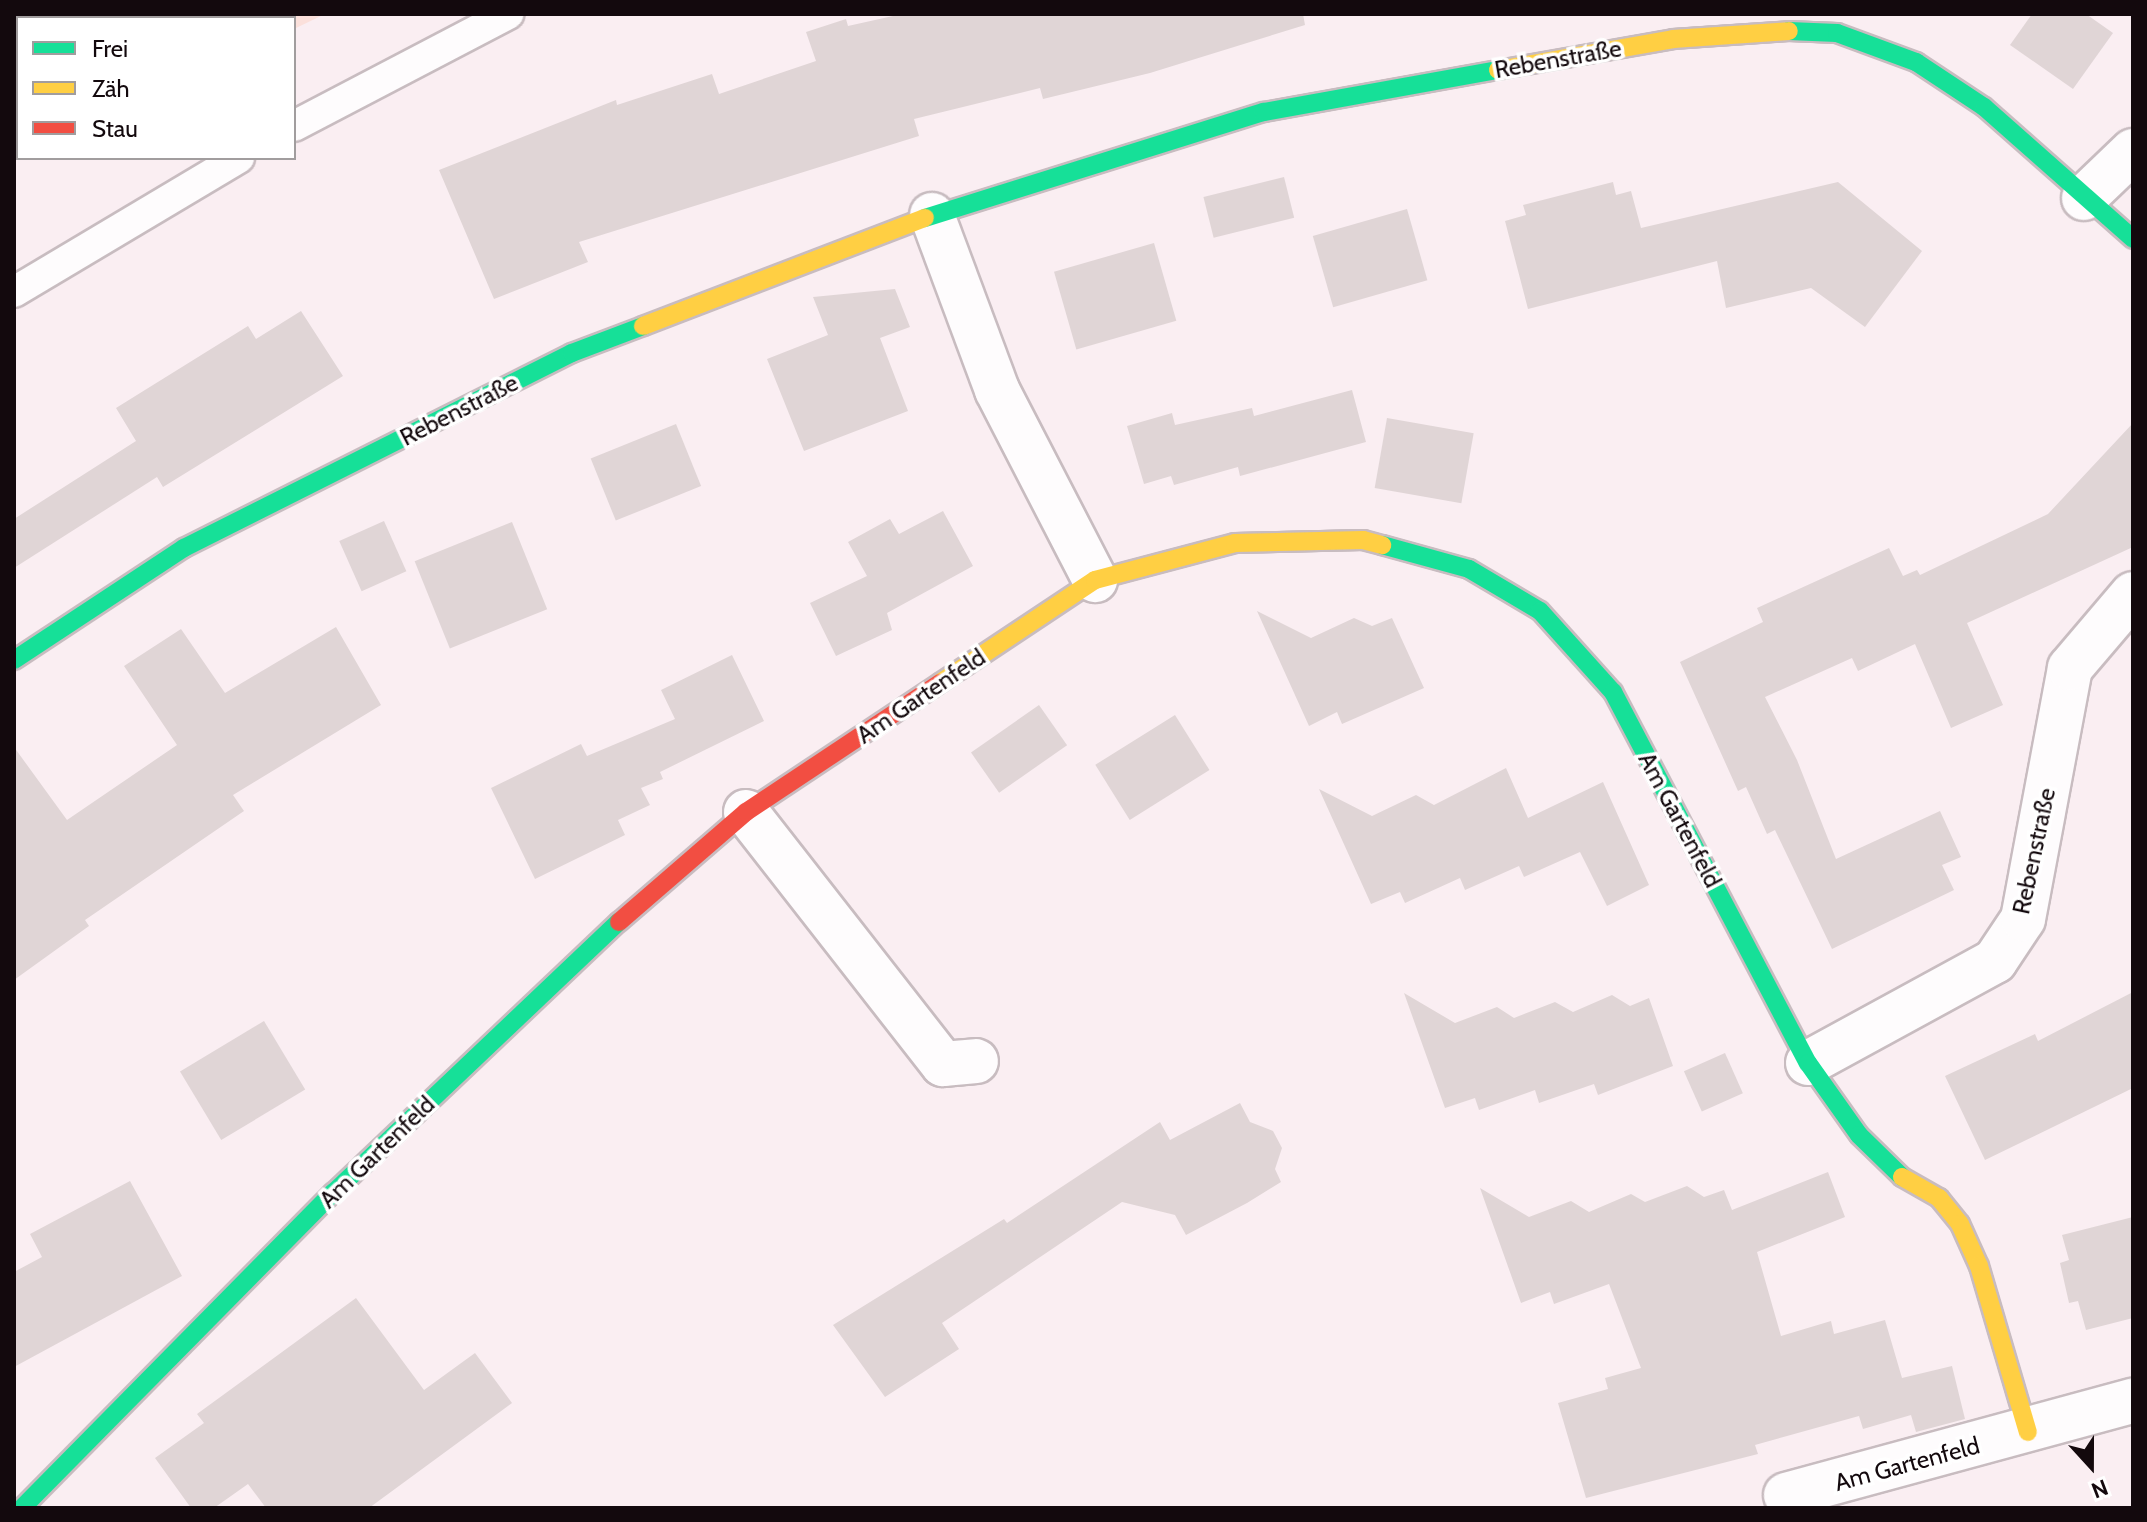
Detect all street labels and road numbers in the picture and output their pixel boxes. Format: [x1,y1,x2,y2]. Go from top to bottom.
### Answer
street label: Rebenstraße [1492,34,1624,84]
street label: Rebenstraße [395,368,523,452]
street label: Am Gartenfeld [851,642,991,750]
street label: Am Gartenfeld [1632,748,1728,892]
street label: Rebenstraße [2007,785,2061,917]
street label: Am Gartenfeld [313,1090,441,1214]
street label: Am Gartenfeld [1831,1431,1983,1497]

